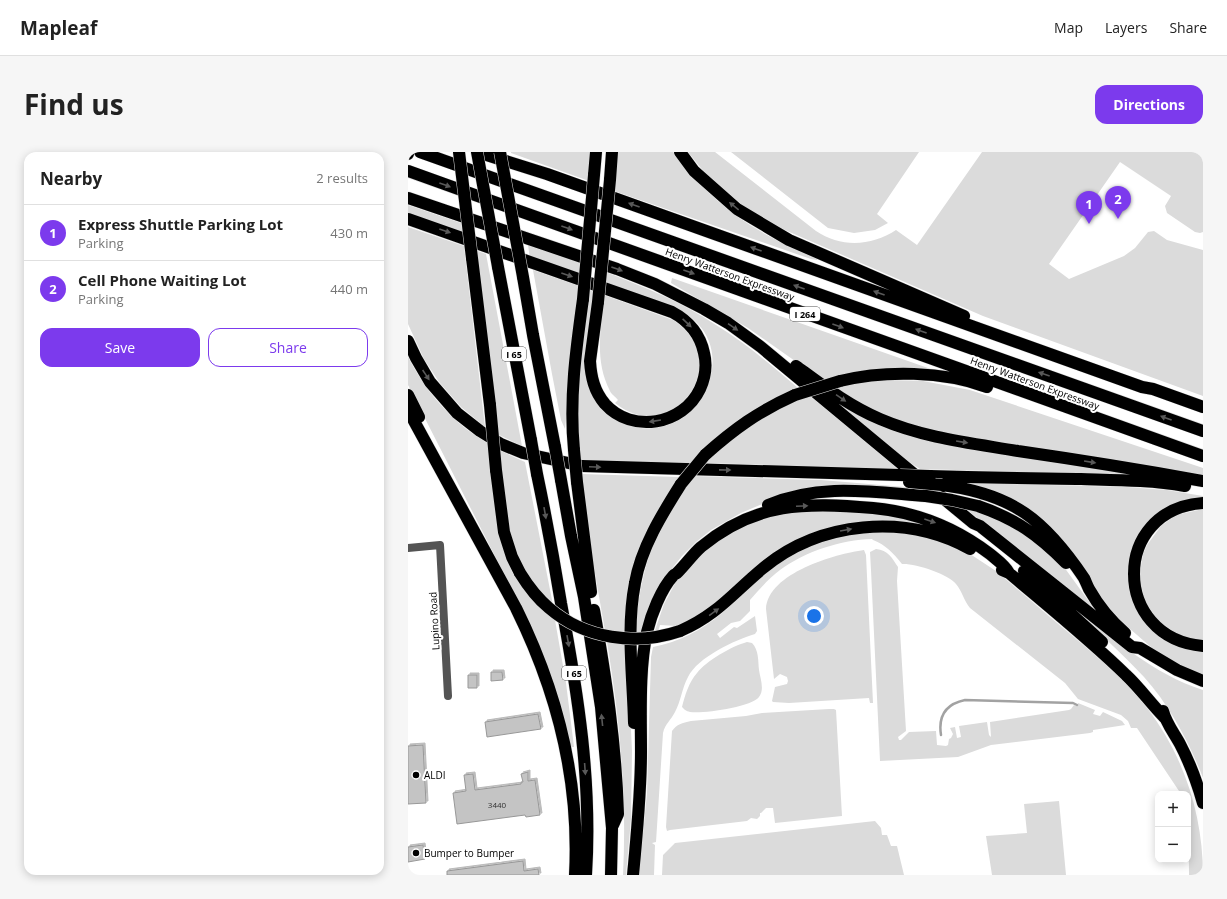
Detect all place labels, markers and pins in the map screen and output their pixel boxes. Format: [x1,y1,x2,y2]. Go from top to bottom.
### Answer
pin: 2 [1105,186,1131,219]
pin: 1 [1076,191,1102,224]
place label: ALDI [424,768,446,782]
marker: ALDI [411,770,421,780]
place label: Bumper to Bumper [424,846,514,860]
marker: Bumper to Bumper [411,848,421,858]

